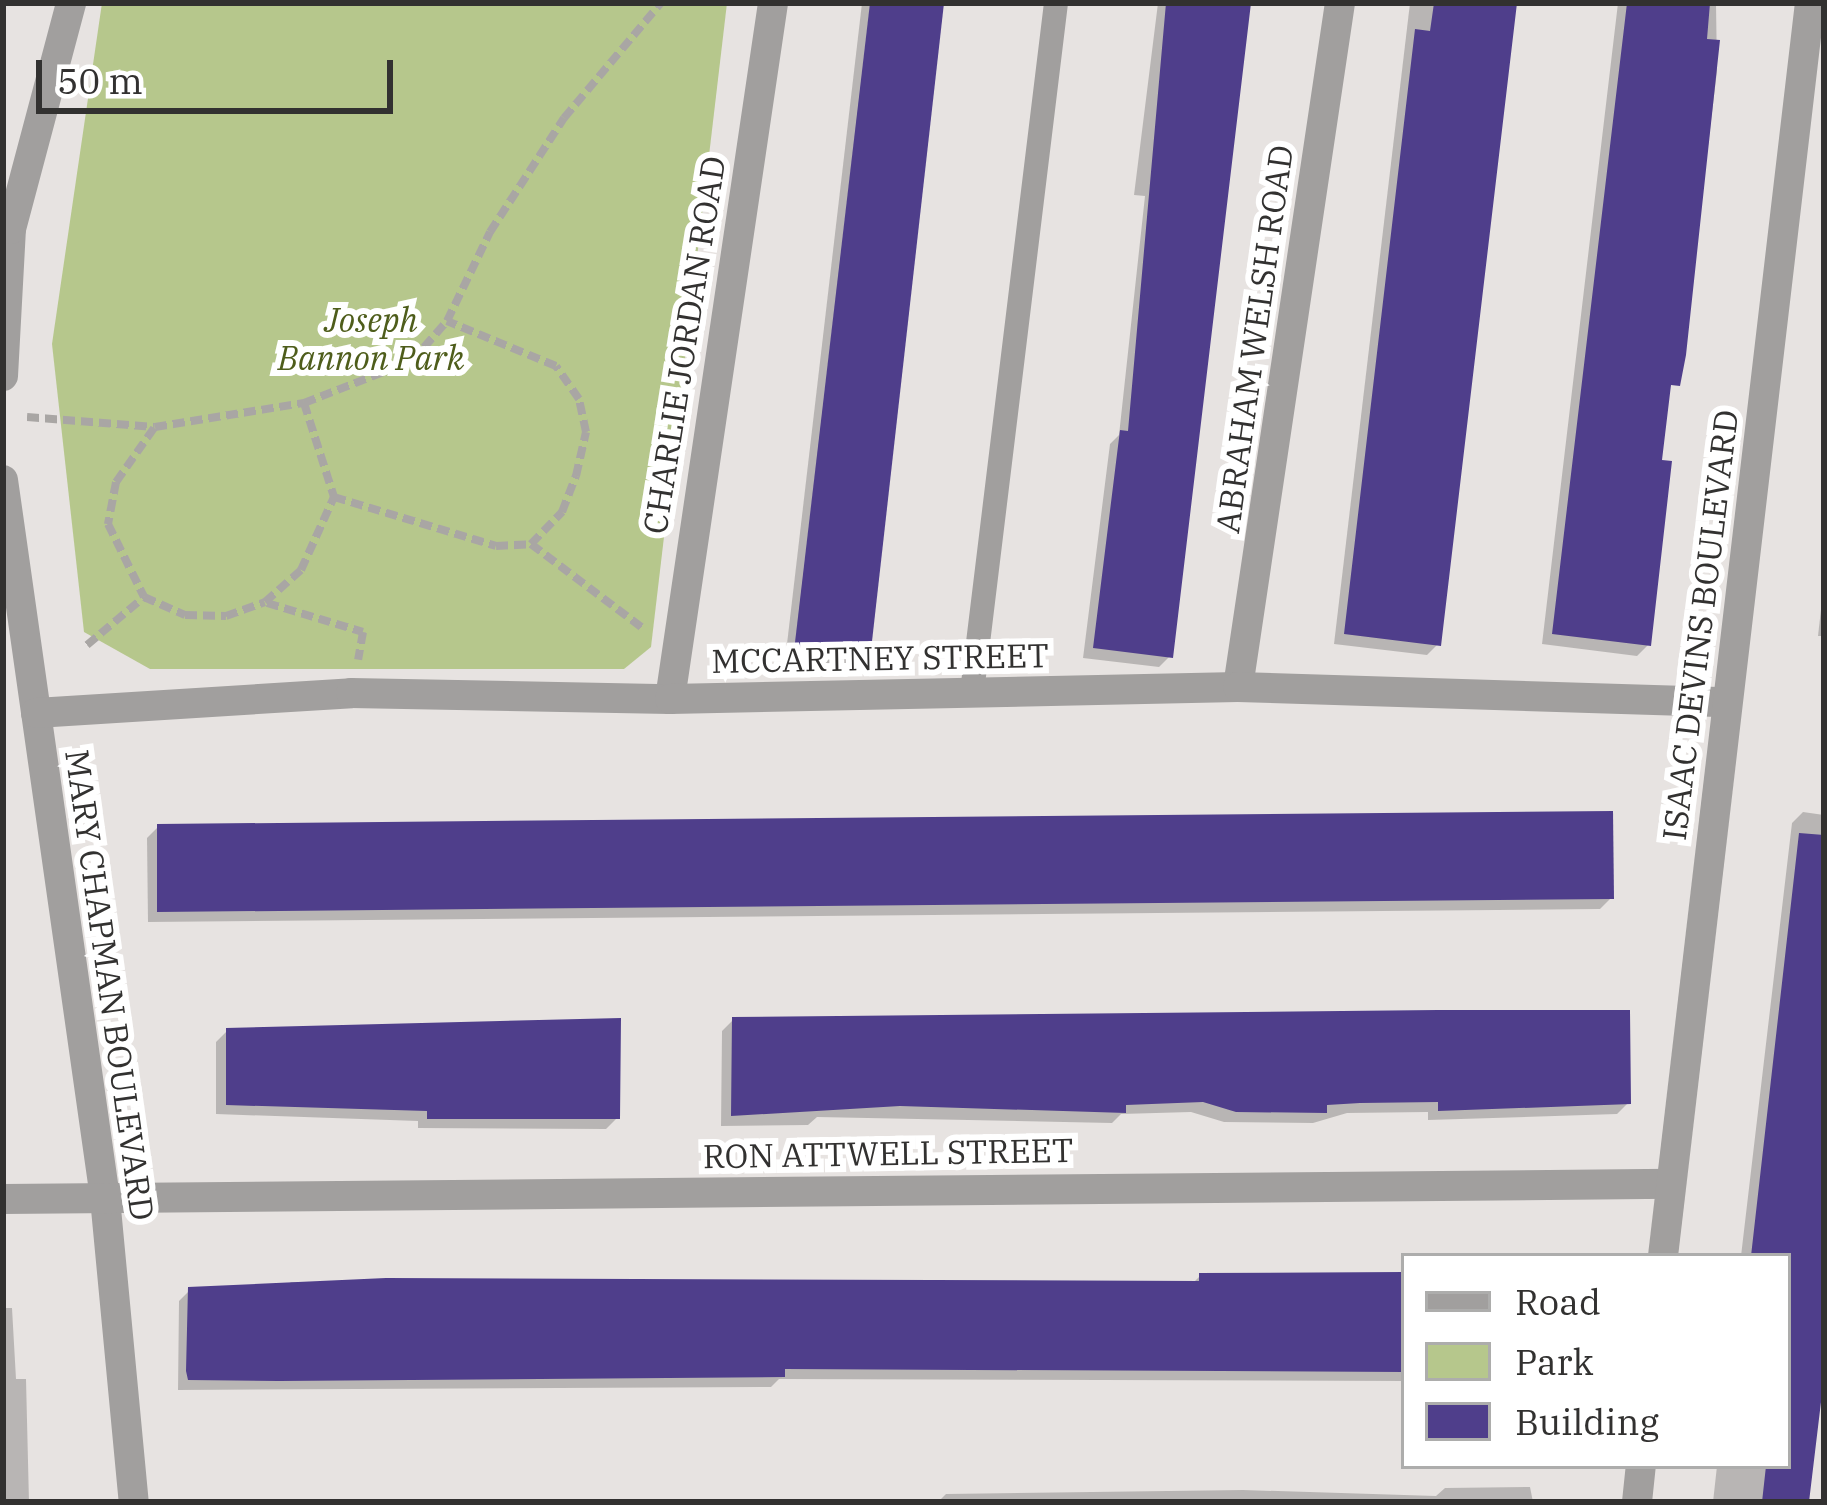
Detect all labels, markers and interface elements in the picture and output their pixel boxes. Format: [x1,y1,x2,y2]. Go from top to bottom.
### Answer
scale bar [42,36,399,110]
text: 50 m [57,57,143,104]
street label: ABRAHAM WELSH ROAD [1207,143,1301,535]
street label: CHARLIE JORDAN ROAD [635,153,733,537]
park label: Joseph Bannon Park [278,300,464,378]
street label: ISAAC DEVINS BOULEVARD [1654,407,1746,843]
street label: MCCARTNEY STREET [711,635,1049,681]
street label: MARY CHAPMAN BOULEVARD [57,747,163,1223]
street label: RON ATTWELL STREET [702,1130,1074,1176]
legend [1401,1253,1791,1469]
text: Road [1515,1278,1601,1325]
text: Park [1515,1338,1594,1385]
text: Building [1515,1398,1659,1445]

